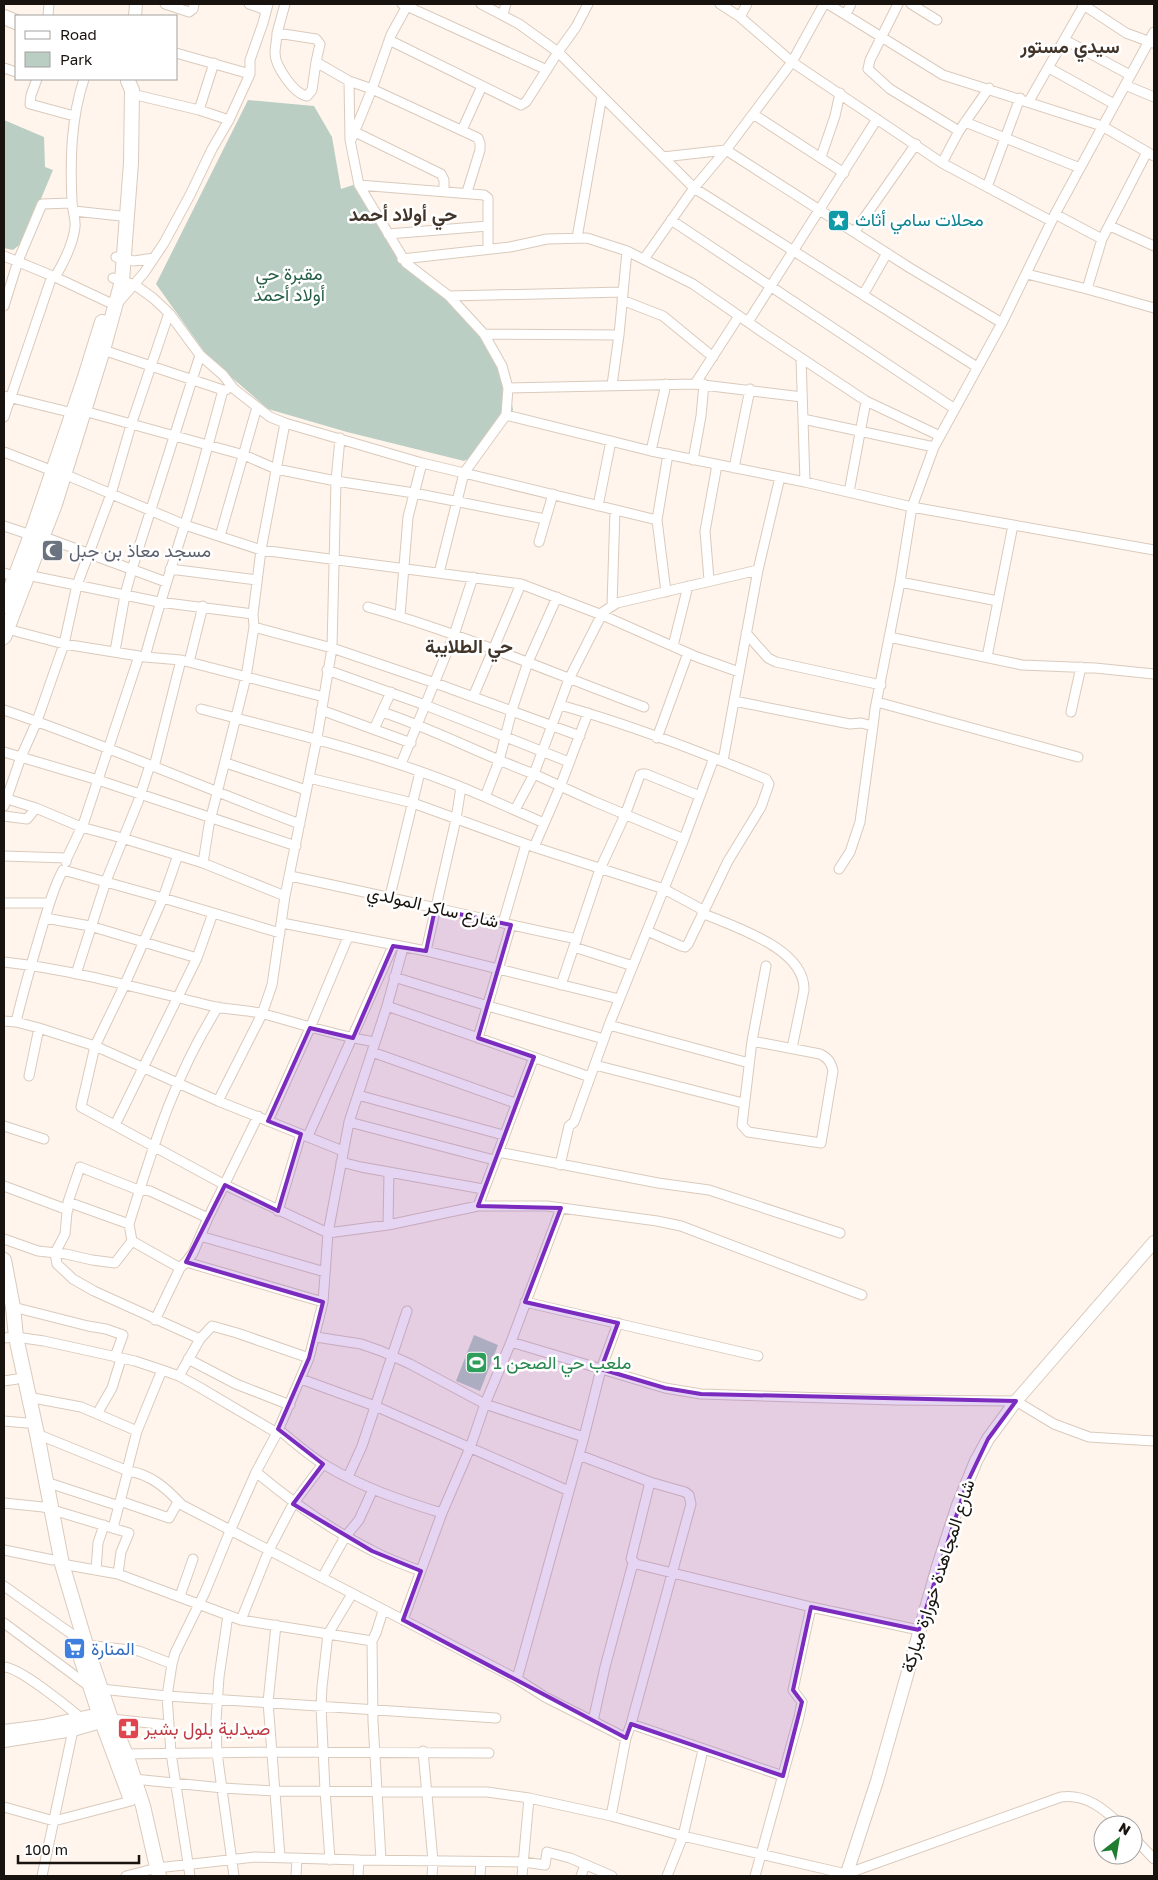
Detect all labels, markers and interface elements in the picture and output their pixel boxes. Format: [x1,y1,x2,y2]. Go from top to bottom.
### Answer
legend [15,15,178,80]
text: Road [60,25,97,43]
district label: سيدي مستور [1019,34,1120,63]
text: Park [60,50,93,68]
district label: حي أولاد أحمد [349,202,457,231]
place icon: محلات سامي أثاث [827,208,851,232]
place label: محلات سامي أثاث [855,208,984,235]
park label: مقبرة حي أولاد أحمد [253,262,325,306]
mosque icon: مسجد معاذ بن جبل [41,539,65,563]
place label: مسجد معاذ بن جبل [69,539,211,562]
district label: حي الطلايبة [425,634,513,663]
street label: شارع ساكر المولدي [364,880,501,937]
sports icon: ملعب حي الصحن 1 [465,1351,489,1375]
place label: ملعب حي الصحن 1 [493,1351,631,1378]
street label: شارع المجاهدة خورارة مباركة [895,1476,981,1676]
supermarket icon: المنارة [63,1637,87,1661]
place label: المنارة [91,1637,135,1660]
pharmacy icon: صيدلية بلول بشير [116,1717,140,1741]
place label: صيدلية بلول بشير [143,1717,270,1740]
north arrow [1093,1815,1143,1865]
text: N [1116,1818,1134,1838]
scale bar [18,1832,139,1864]
text: 100 m [25,1840,68,1858]

